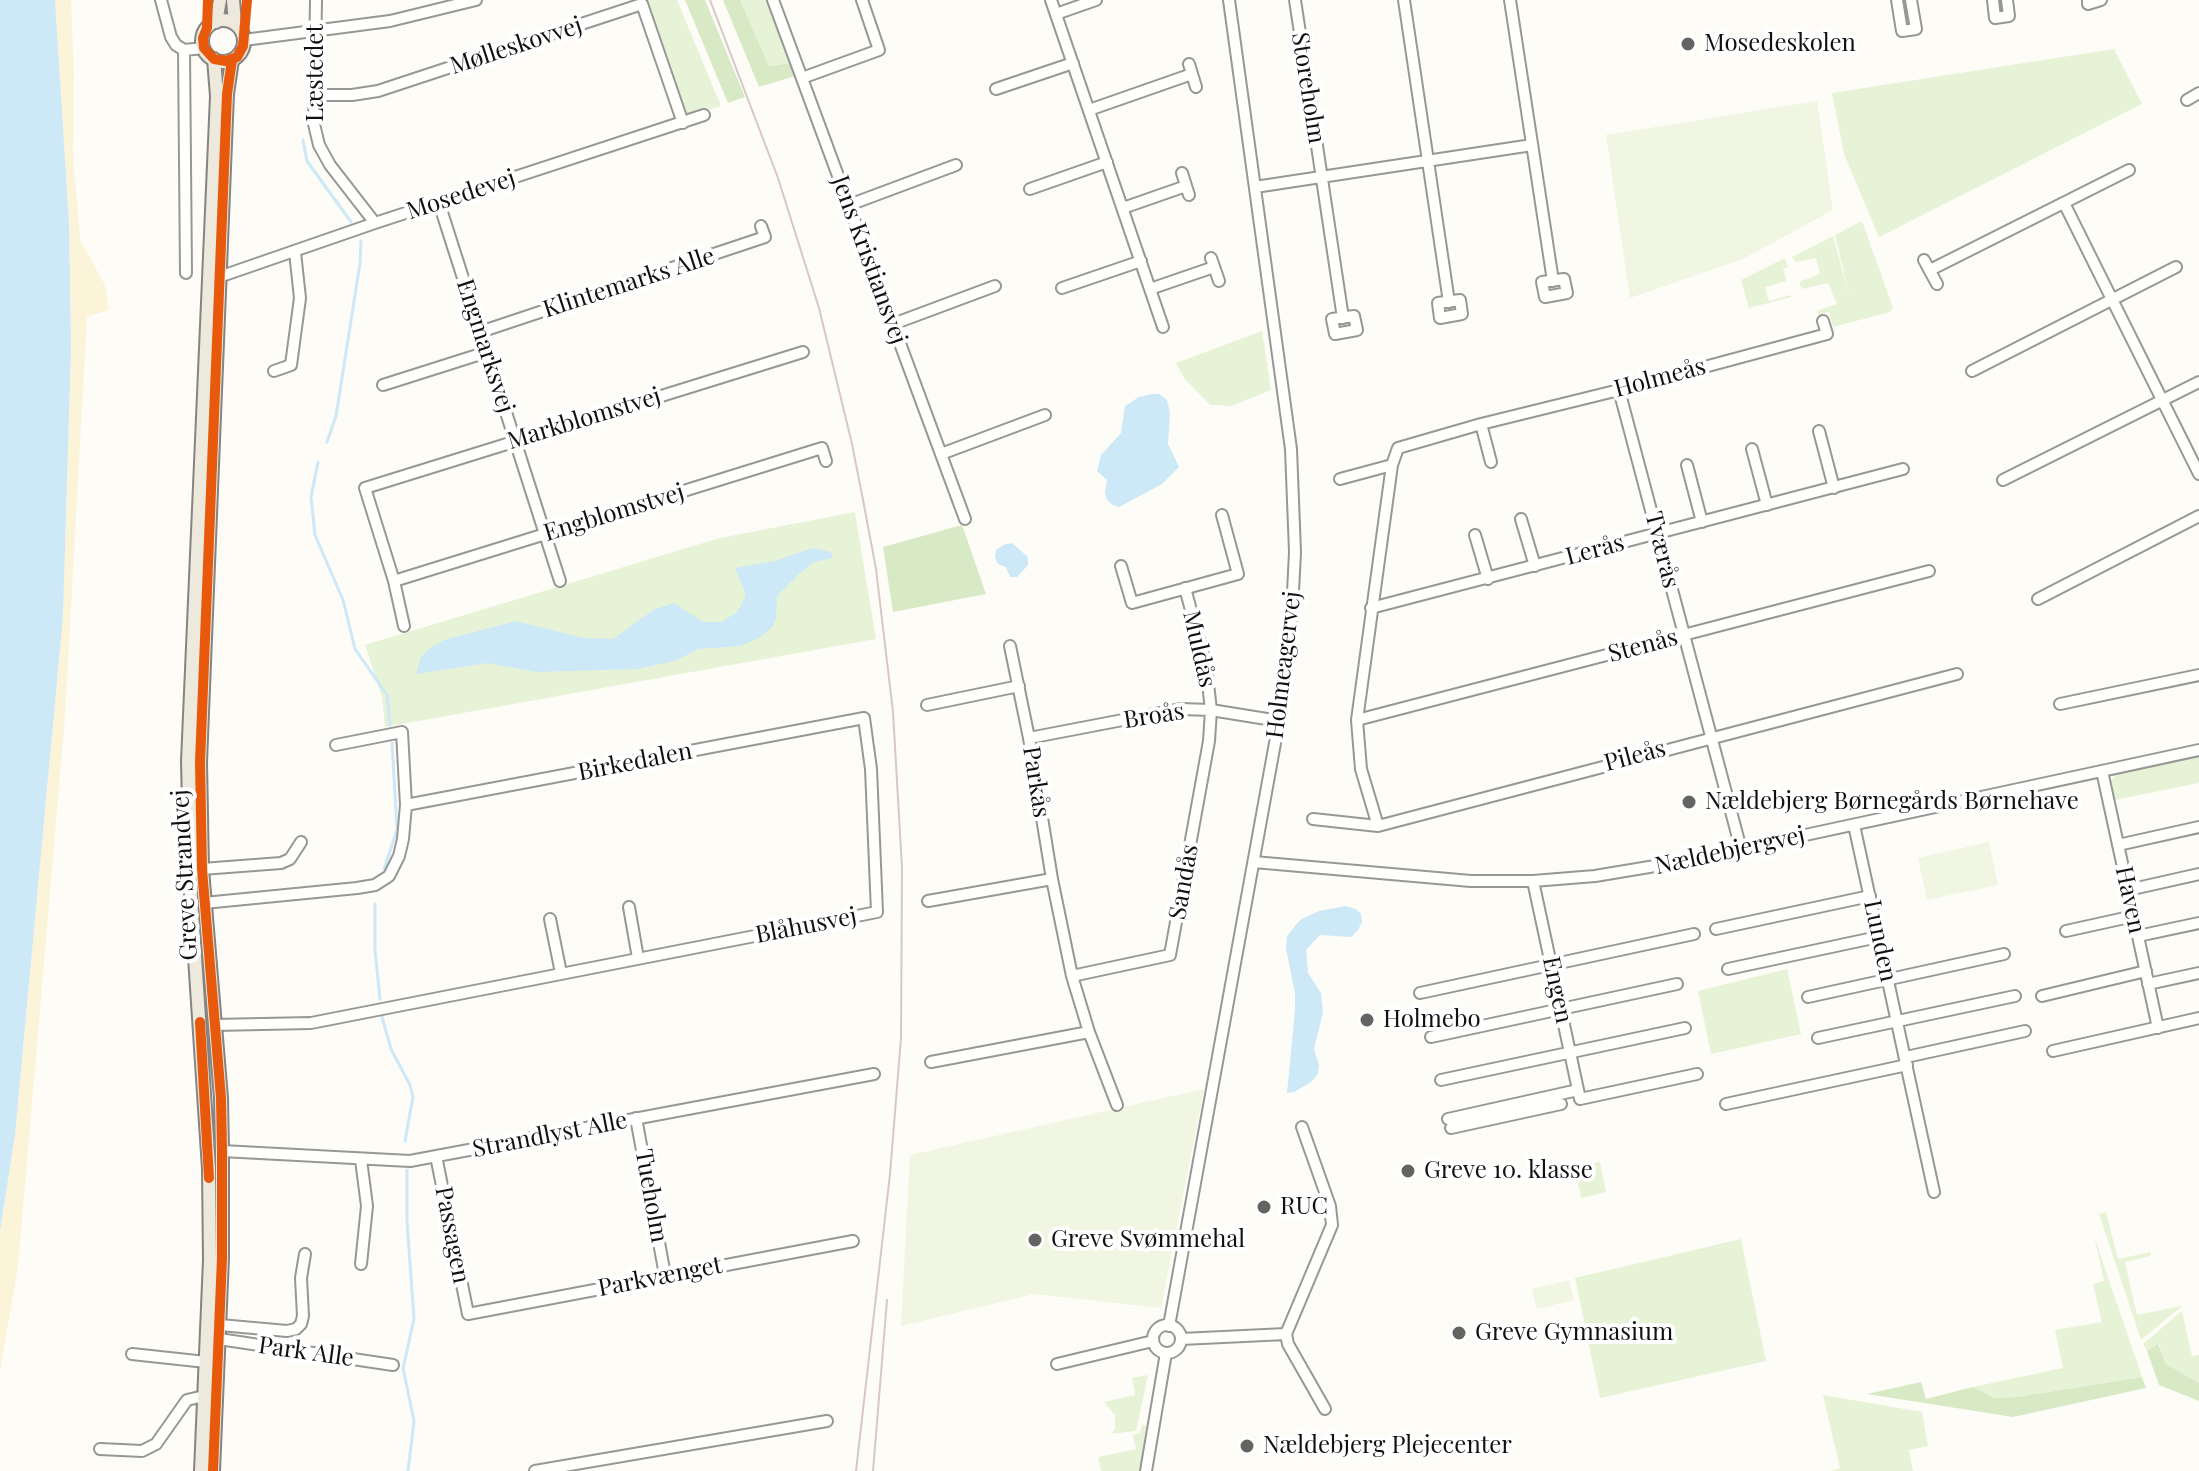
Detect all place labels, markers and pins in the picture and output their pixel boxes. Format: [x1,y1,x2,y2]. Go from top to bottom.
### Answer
place label: Mosedeskolen [1704,30,1856,58]
marker: Mosedeskolen [1679,35,1697,53]
place label: Nældebjerg Børnegårds Børnehave [1705,788,2079,816]
marker: Nældebjerg Børnegårds Børnehave [1680,793,1698,811]
place label: Holmebo [1383,1006,1481,1034]
marker: Holmebo [1358,1011,1376,1029]
place label: Greve 10. klasse [1424,1157,1593,1185]
marker: Greve 10. klasse [1399,1162,1417,1180]
place label: RUC [1280,1193,1328,1221]
marker: RUC [1255,1198,1273,1216]
place label: Greve Svømmehal [1051,1226,1245,1254]
marker: Greve Svømmehal [1026,1231,1044,1249]
place label: Greve Gymnasium [1475,1319,1673,1347]
marker: Greve Gymnasium [1450,1324,1468,1342]
place label: Nældebjerg Plejecenter [1263,1432,1512,1460]
marker: Nældebjerg Plejecenter [1238,1437,1256,1455]

